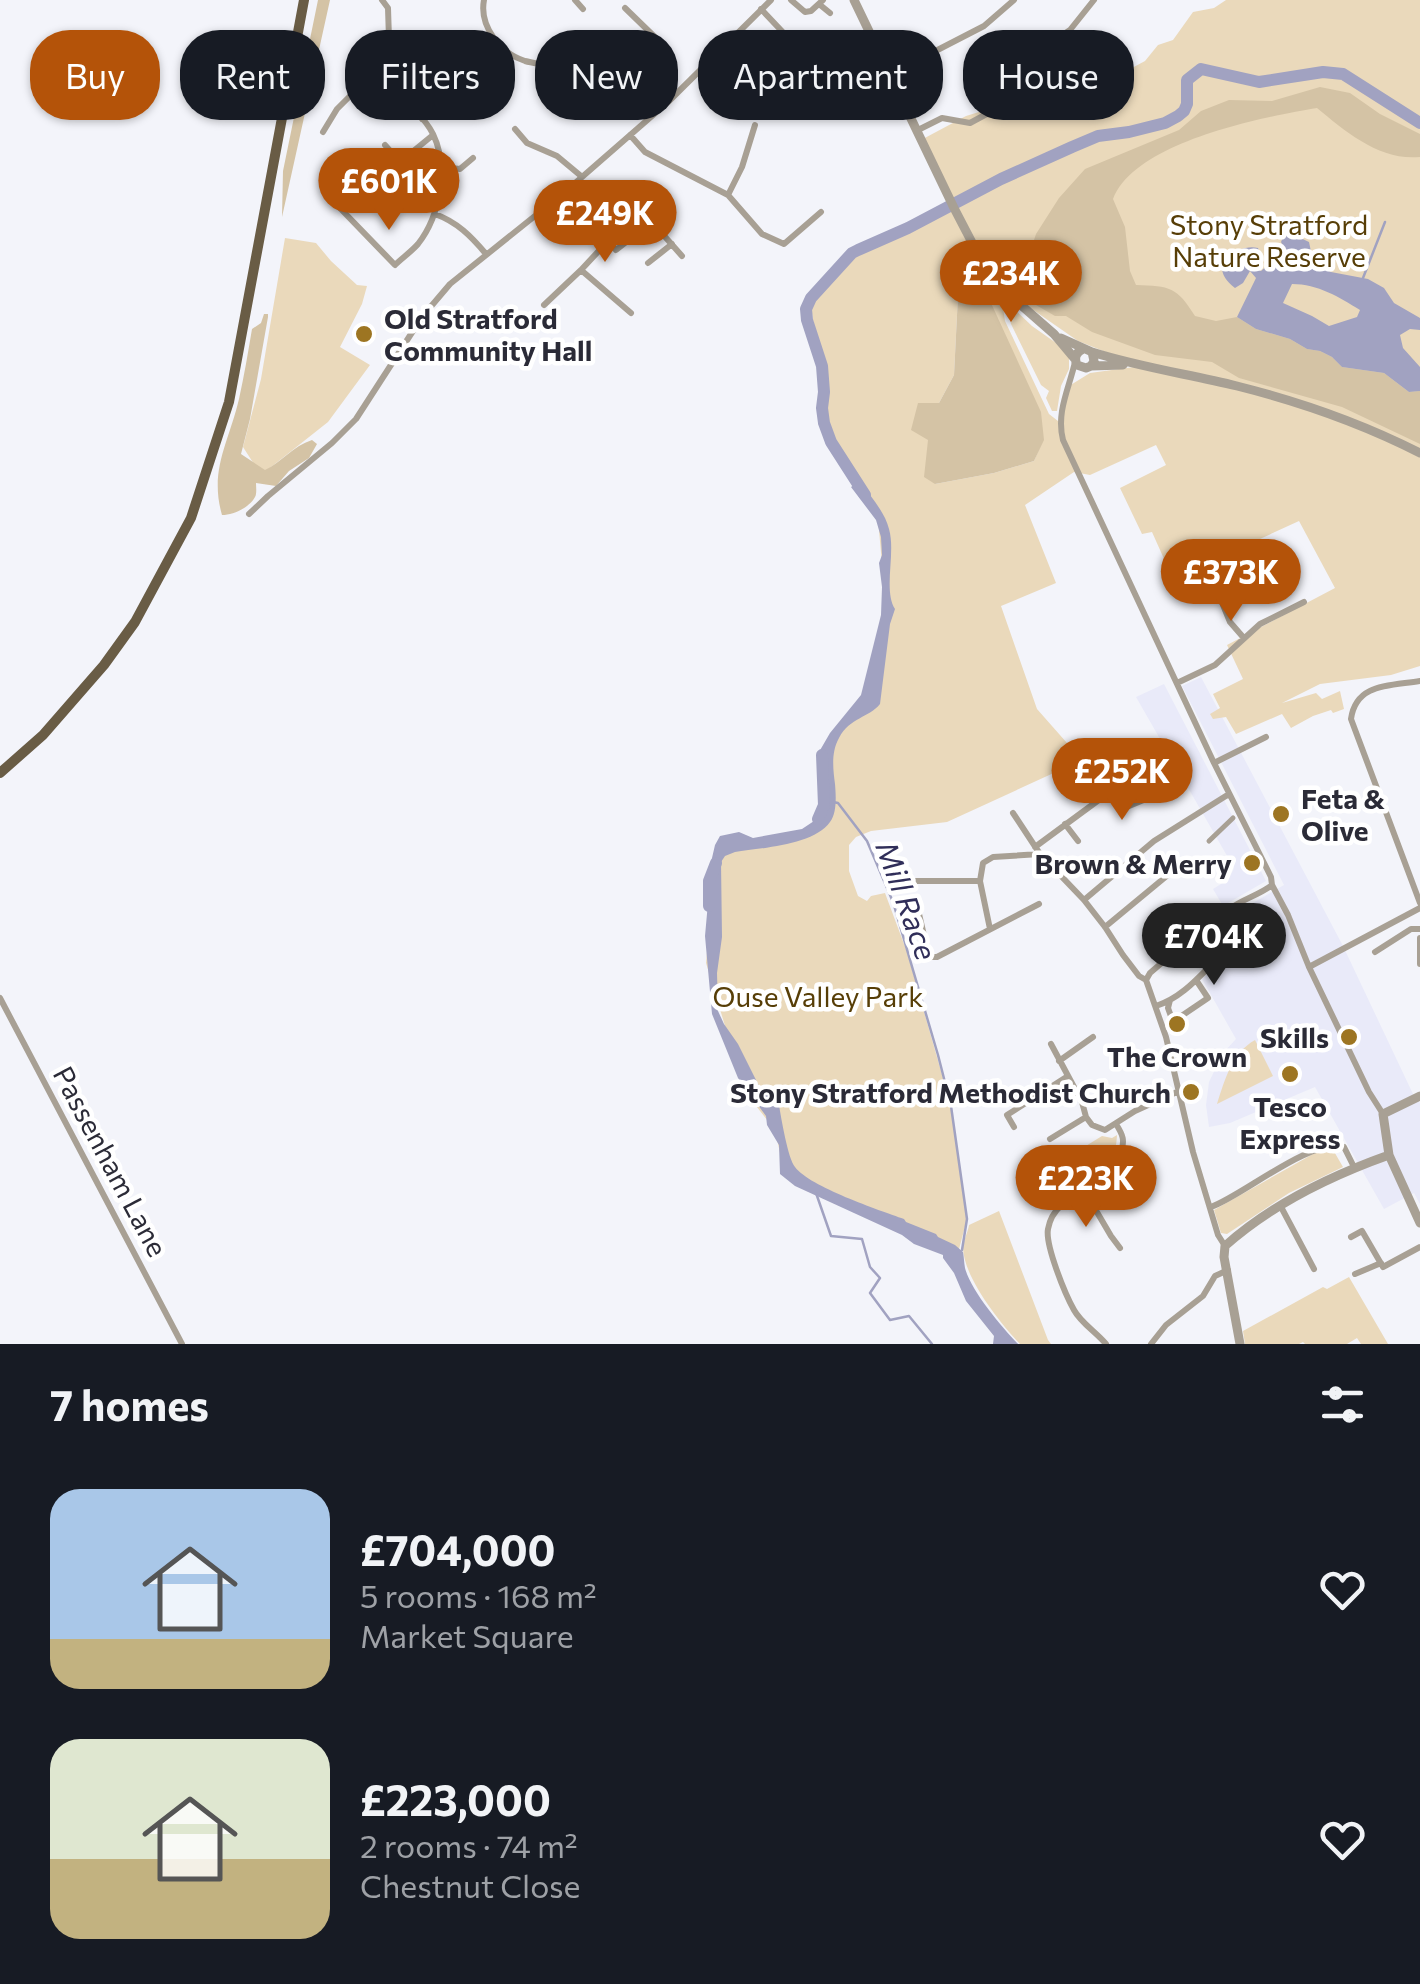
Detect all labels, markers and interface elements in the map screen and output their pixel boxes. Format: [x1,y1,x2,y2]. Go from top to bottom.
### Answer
chip: Buy [30,30,160,120]
chip: Rent [180,30,325,120]
chip: Filters [345,30,515,120]
chip: New [535,30,678,120]
chip: Apartment [698,30,943,120]
chip: House [963,30,1134,120]
pin: £601K [319,148,459,233]
text: £601K [340,160,438,200]
pin: £249K [535,180,675,265]
text: £249K [556,192,654,232]
park label: Stony Stratford Nature Reserve [1170,207,1368,273]
pin: £234K [941,240,1081,325]
text: £234K [962,252,1060,292]
place label: Old Stratford Community Hall [384,301,592,367]
marker: Old Stratford Community Hall [353,323,375,345]
pin: £373K [1161,539,1301,624]
text: £373K [1183,551,1279,591]
pin: £252K [1052,738,1192,823]
text: £252K [1074,750,1170,790]
place label: Feta & Olive [1301,781,1385,847]
marker: Feta & Olive [1270,803,1292,825]
water label: Mill Race [869,836,947,965]
place label: Brown & Merry [1035,846,1232,880]
marker: Brown & Merry [1241,852,1263,874]
pin: £704K [1144,903,1284,988]
text: £704K [1164,915,1264,955]
park label: Ouse Valley Park [713,979,923,1013]
marker: The Crown [1166,1013,1188,1035]
place label: Skills [1260,1020,1329,1054]
marker: Skills [1338,1026,1360,1048]
place label: The Crown [1107,1039,1247,1073]
street label: Passenham Lane [47,1060,175,1262]
marker: Tesco Express [1279,1063,1301,1085]
place label: Stony Stratford Methodist Church [730,1075,1171,1109]
marker: Stony Stratford Methodist Church [1180,1081,1202,1103]
place label: Tesco Express [1239,1089,1341,1155]
pin: £223K [1016,1145,1156,1230]
text: £223K [1038,1157,1134,1197]
icon: filters [1315,1377,1370,1432]
text: 7 homes [50,1378,209,1430]
text: £704,000 [360,1523,555,1575]
icon: home [130,1529,250,1649]
icon: heart [1315,1562,1370,1617]
text: 5 rooms · 168 m² [360,1575,597,1615]
text: Market Square [360,1615,574,1655]
text: £223,000 [360,1773,551,1825]
icon: home [130,1779,250,1899]
icon: heart [1315,1812,1370,1867]
text: 2 rooms · 74 m² [360,1825,578,1865]
text: Chestnut Close [360,1865,580,1905]

